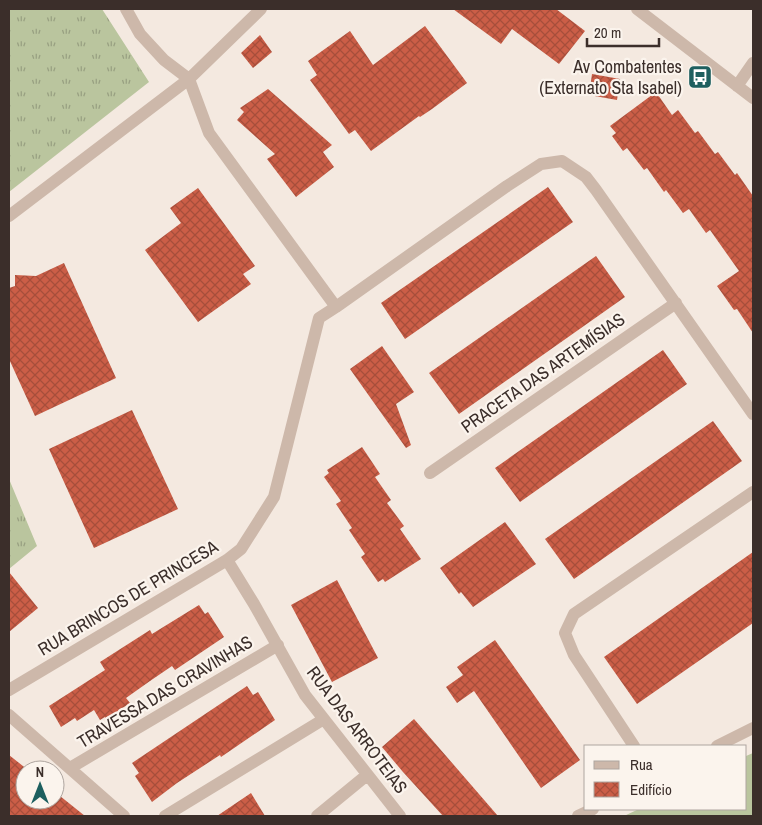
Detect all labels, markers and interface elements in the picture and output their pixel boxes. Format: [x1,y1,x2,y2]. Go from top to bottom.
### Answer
scale bar [587,15,660,47]
text: 20 m [594,22,621,43]
place label: Av Combatentes (Externato Sta Isabel) [539,54,682,100]
bus stop icon: Av Combatentes (Externato Sta Isabel) [687,64,713,90]
street label: PRACETA DAS ARTEMÍSIAS [456,306,630,439]
street label: RUA BRINCOS DE PRINCESA [33,534,223,661]
street label: TRAVESSA DAS CRAVINHAS [72,629,257,754]
street label: RUA DAS ARROTEIAS [301,661,414,799]
legend [584,745,747,810]
text: Rua [630,754,653,775]
north arrow [15,760,65,810]
text: N [36,763,44,781]
text: Edifício [630,779,672,800]

